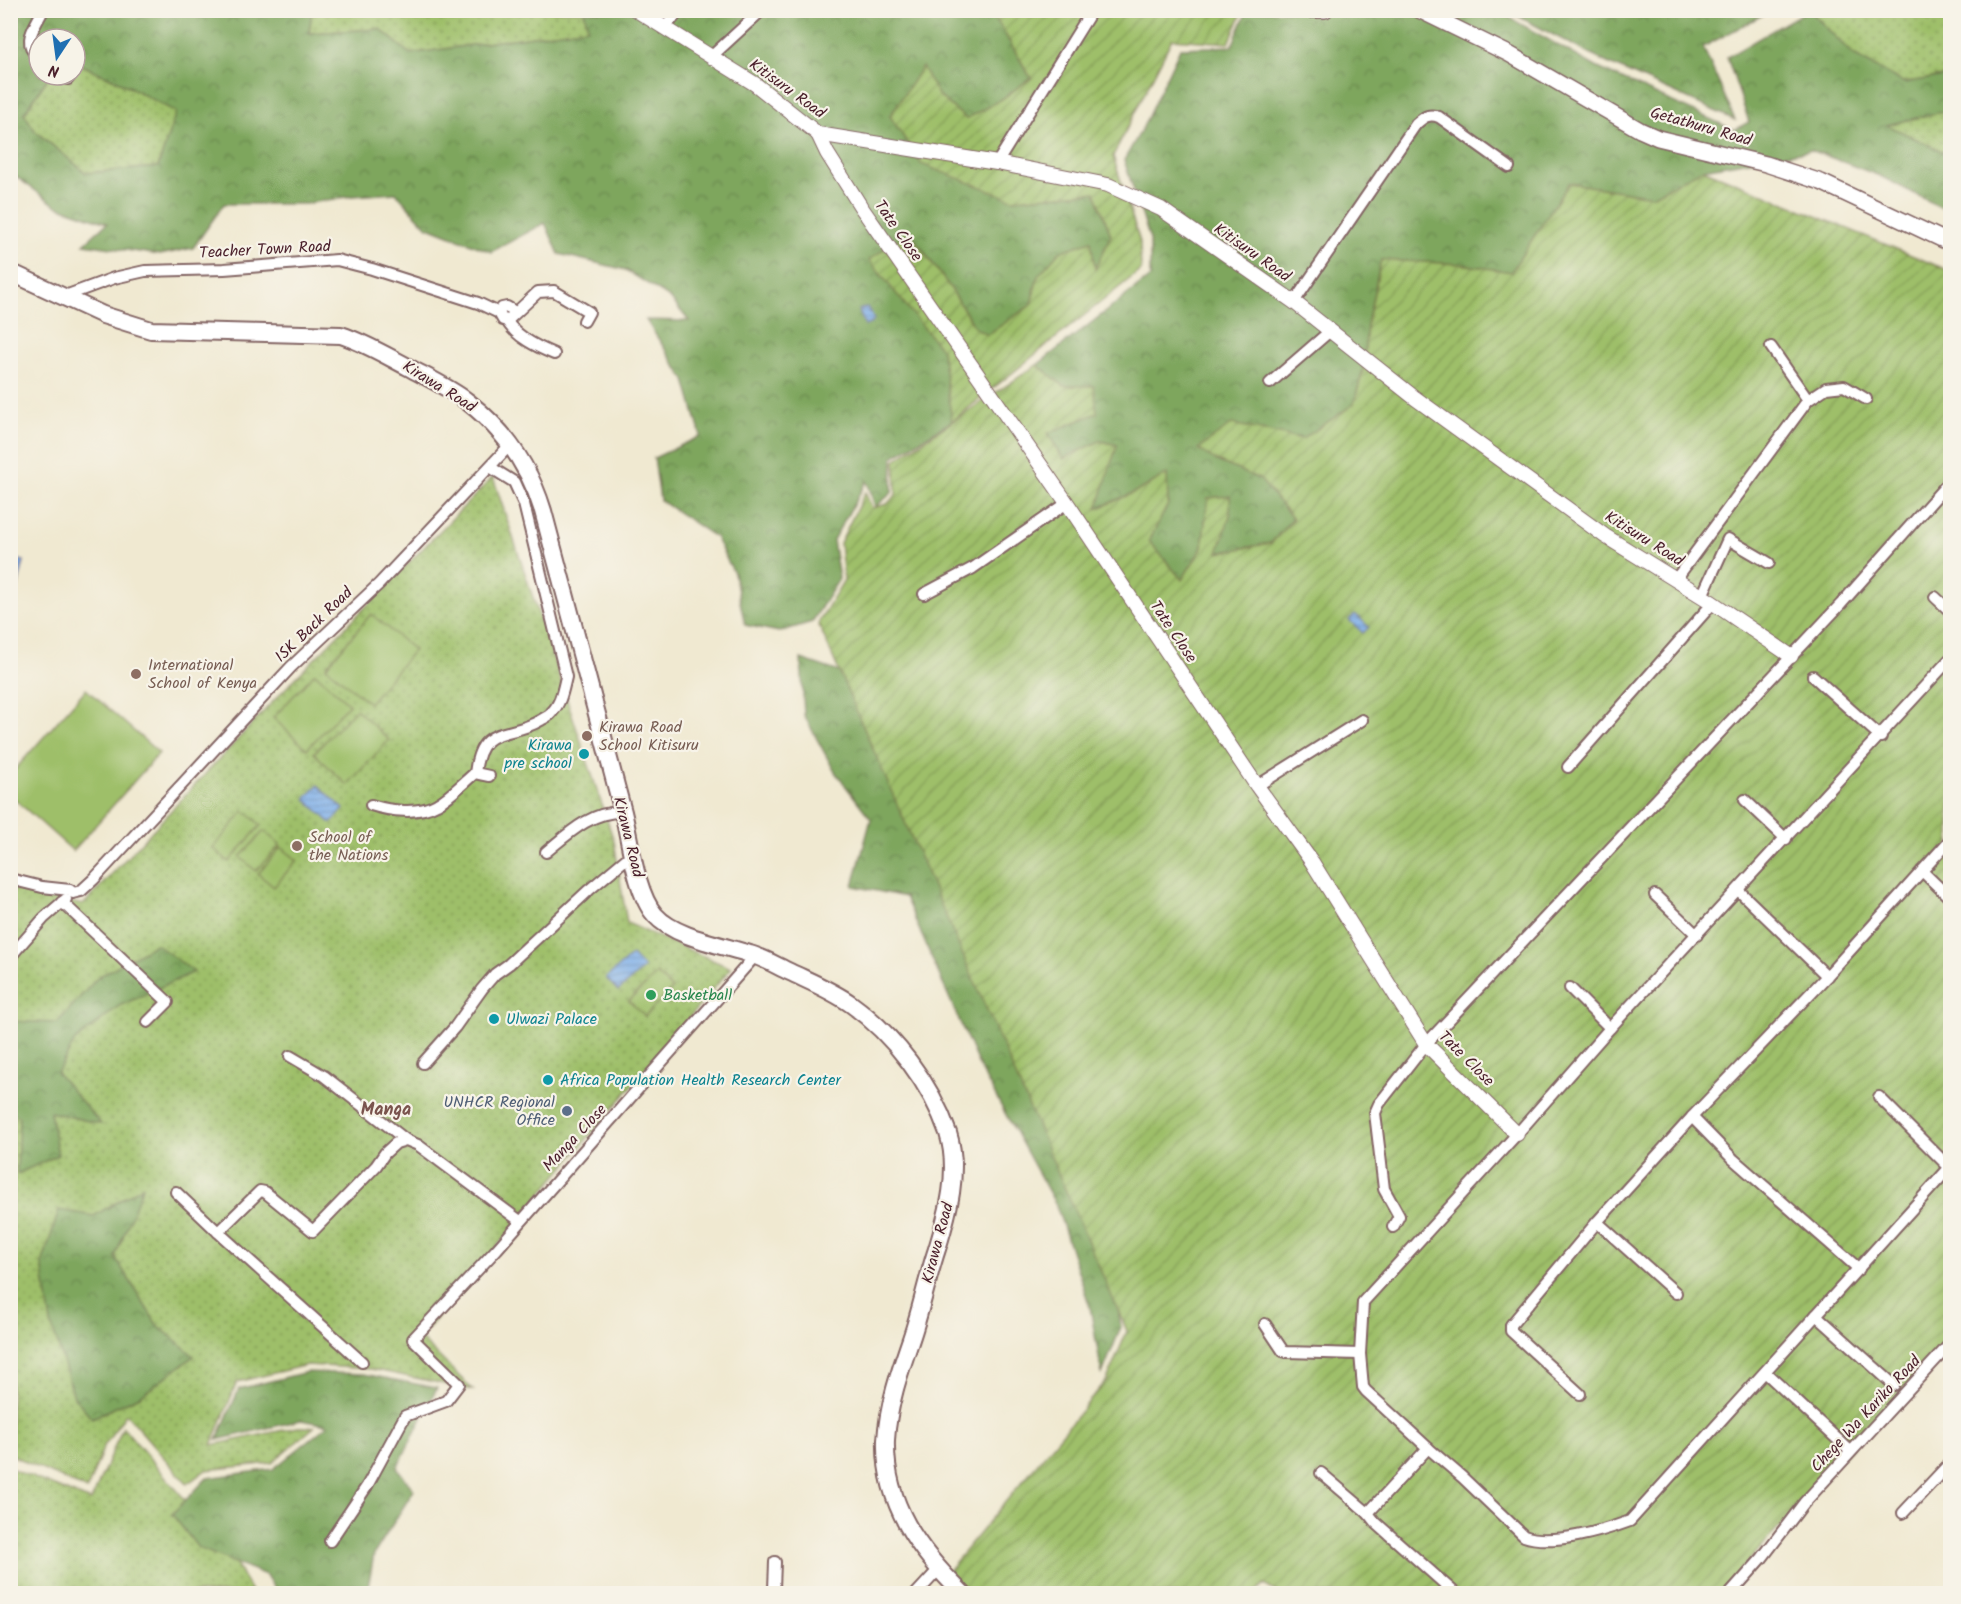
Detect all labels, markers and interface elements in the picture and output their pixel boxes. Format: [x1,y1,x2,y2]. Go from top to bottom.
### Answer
north arrow [27,27,87,87]
street label: Kitisuru Road [744,53,831,126]
text: N [46,57,62,83]
street label: Getathuru Road [1647,101,1756,154]
street label: Tate Close [868,195,928,267]
street label: Kitisuru Road [1208,217,1297,289]
street label: Teacher Town Road [199,234,332,266]
street label: Kirawa Road [397,354,482,420]
street label: Kitisuru Road [1600,505,1689,574]
street label: ISK Back Road [269,581,359,669]
street label: Tate Close [1143,596,1203,668]
place label: International School of Kenya [148,653,257,696]
marker: International School of Kenya [129,667,143,681]
place label: Kirawa Road School Kitisuru [599,715,699,758]
marker: Kirawa Road School Kitisuru [580,729,594,743]
place label: Kirawa pre school [504,733,572,776]
marker: Kirawa pre school [577,747,591,761]
street label: Kirawa Road [606,794,650,881]
place label: School of the Nations [309,825,388,868]
marker: School of the Nations [290,839,304,853]
place label: Basketball [663,983,732,1008]
marker: Basketball [644,988,658,1002]
place label: Ulwazi Palace [506,1007,597,1032]
marker: Ulwazi Palace [487,1012,501,1026]
street label: Tate Close [1432,1025,1500,1093]
place label: Africa Population Health Research Center [560,1068,842,1093]
marker: Africa Population Health Research Center [541,1073,555,1087]
place label: UNHCR Regional Office [443,1090,555,1133]
district label: Manga [361,1096,411,1125]
street label: Manga Close [537,1098,613,1178]
marker: UNHCR Regional Office [560,1104,574,1118]
street label: Kirawa Road [915,1199,961,1286]
street label: Chege Wa Kariko Road [1805,1349,1928,1478]

